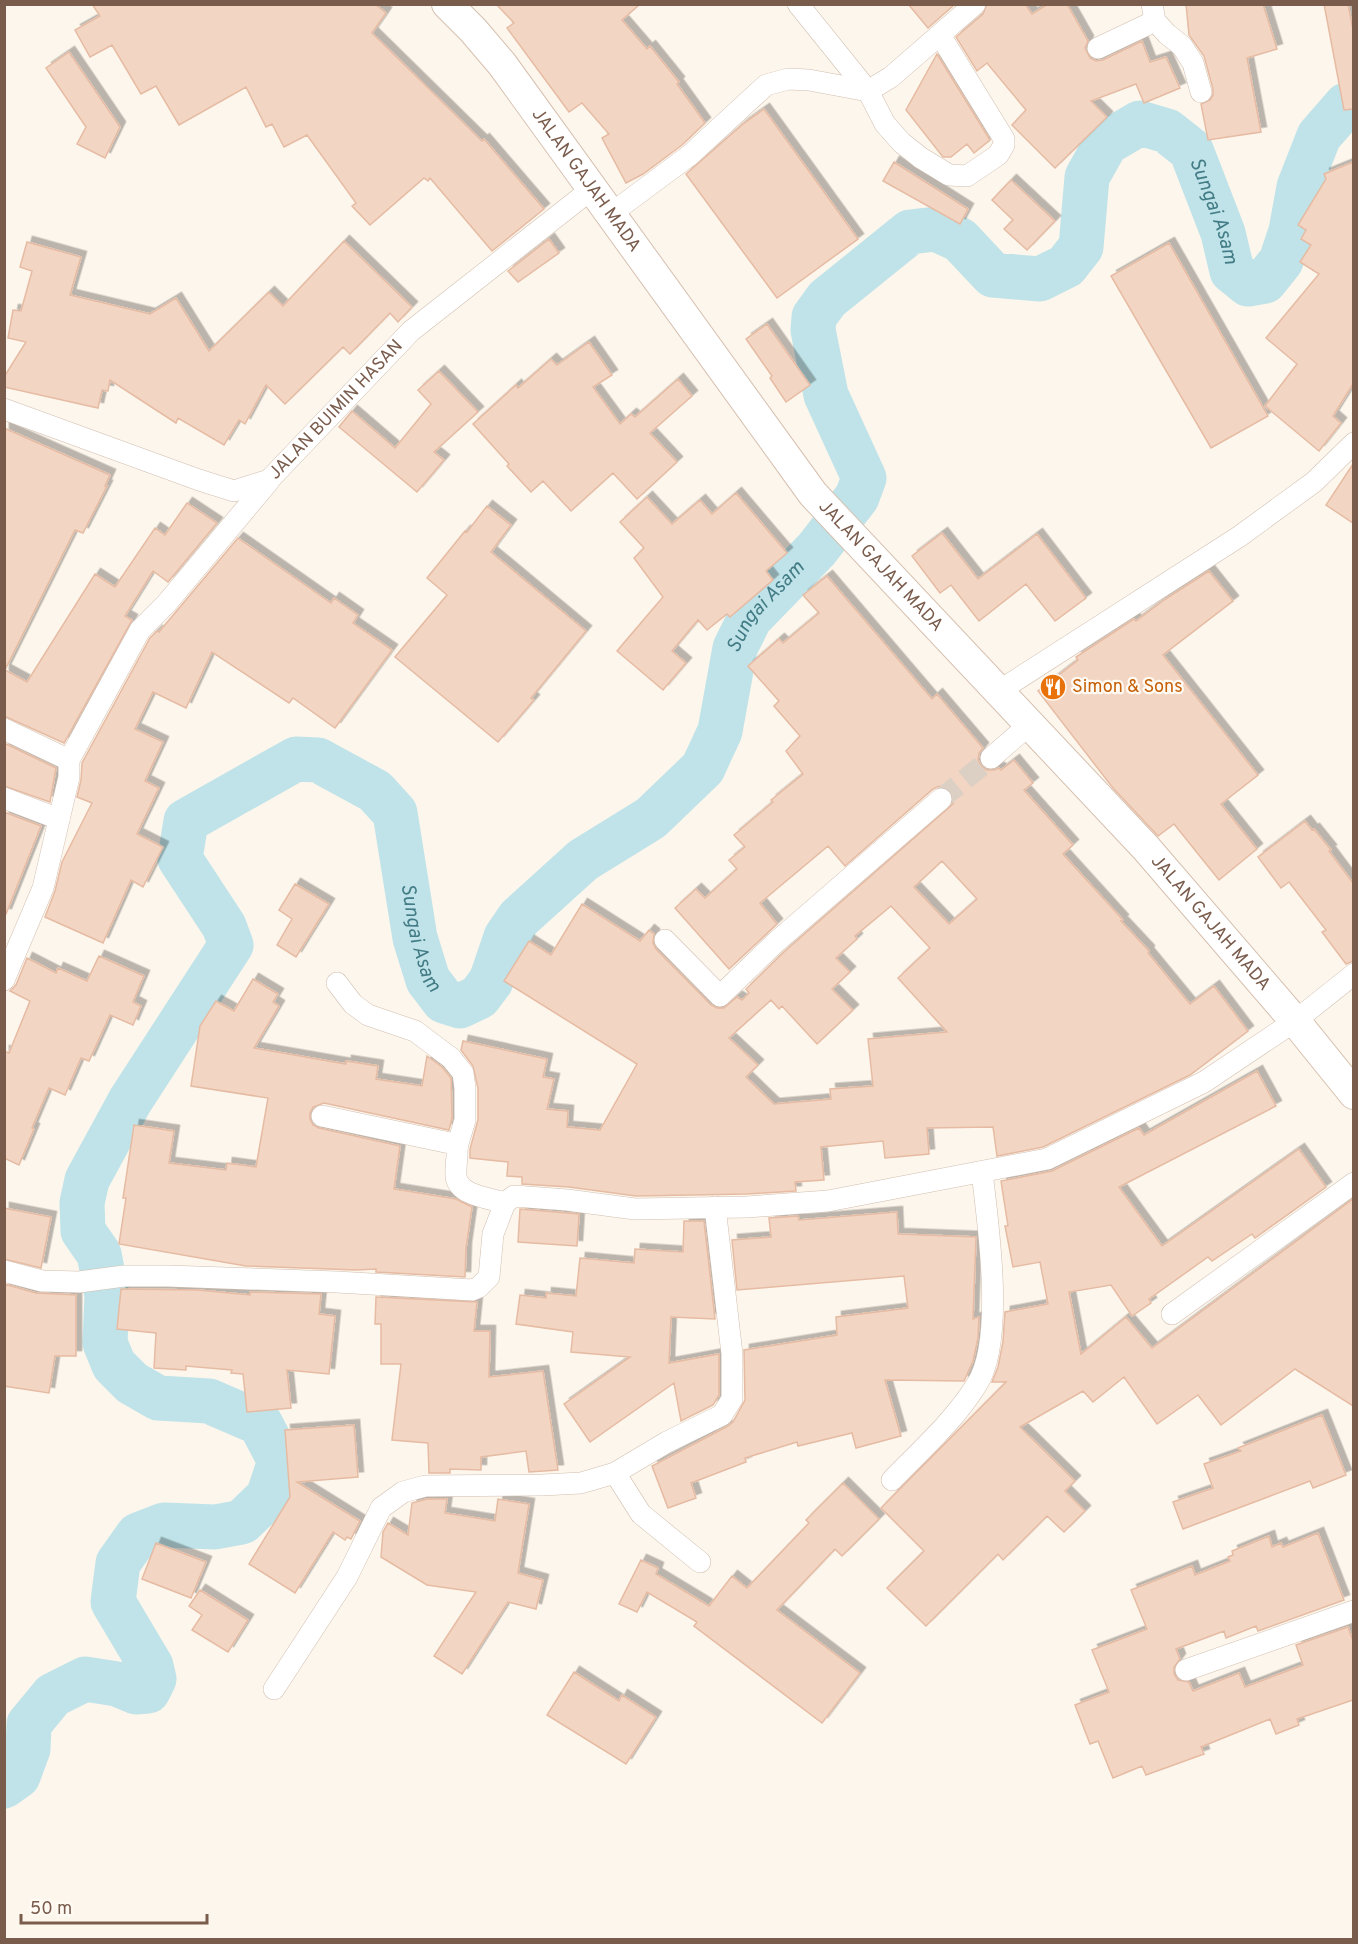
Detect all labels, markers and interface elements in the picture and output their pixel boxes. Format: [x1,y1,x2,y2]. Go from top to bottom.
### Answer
street label: JALAN GAJAH MADA [526,104,646,257]
water label: Sungai Asam [1182,154,1243,268]
street label: JALAN BUIMIN HASAN [264,335,408,485]
street label: JALAN GAJAH MADA [813,495,948,637]
water label: Sungai Asam [722,555,811,658]
restaurant icon: Simon & Sons [1038,672,1068,702]
place label: Simon & Sons [1072,676,1183,699]
street label: JALAN GAJAH MADA [1146,850,1275,996]
water label: Sungai Asam [393,882,446,999]
scale bar [21,1887,207,1925]
text: 50 m [30,1898,72,1921]

